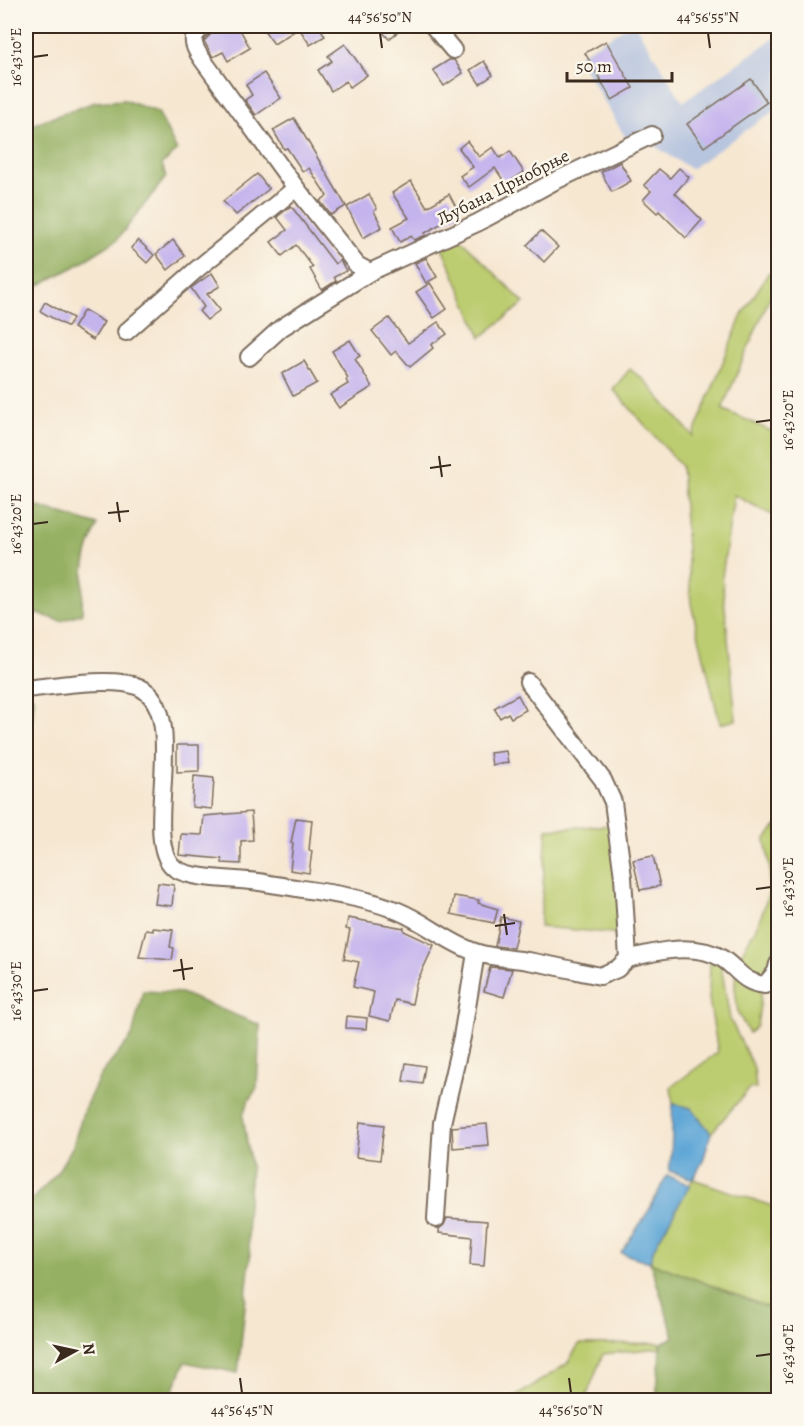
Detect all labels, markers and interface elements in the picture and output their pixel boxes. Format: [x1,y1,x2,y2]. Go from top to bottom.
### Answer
text: 44°56'50"N [348,7,412,27]
text: 44°56'55"N [677,7,739,27]
text: 16°43'10"E [6,28,26,86]
scale bar [567,45,672,83]
text: 50 m [576,54,612,78]
street label: Љубана Црнобрње [433,143,573,231]
text: 16°43'20"E [778,390,798,450]
text: 16°43'20"E [6,494,26,554]
text: 16°43'30"E [778,857,798,917]
text: 16°43'30"E [6,961,26,1021]
north arrow [45,1321,105,1381]
text: 16°43'40"E [778,1324,798,1384]
text: N [77,1342,101,1357]
text: 44°56'45"N [211,1400,274,1420]
text: 44°56'50"N [539,1400,603,1420]

